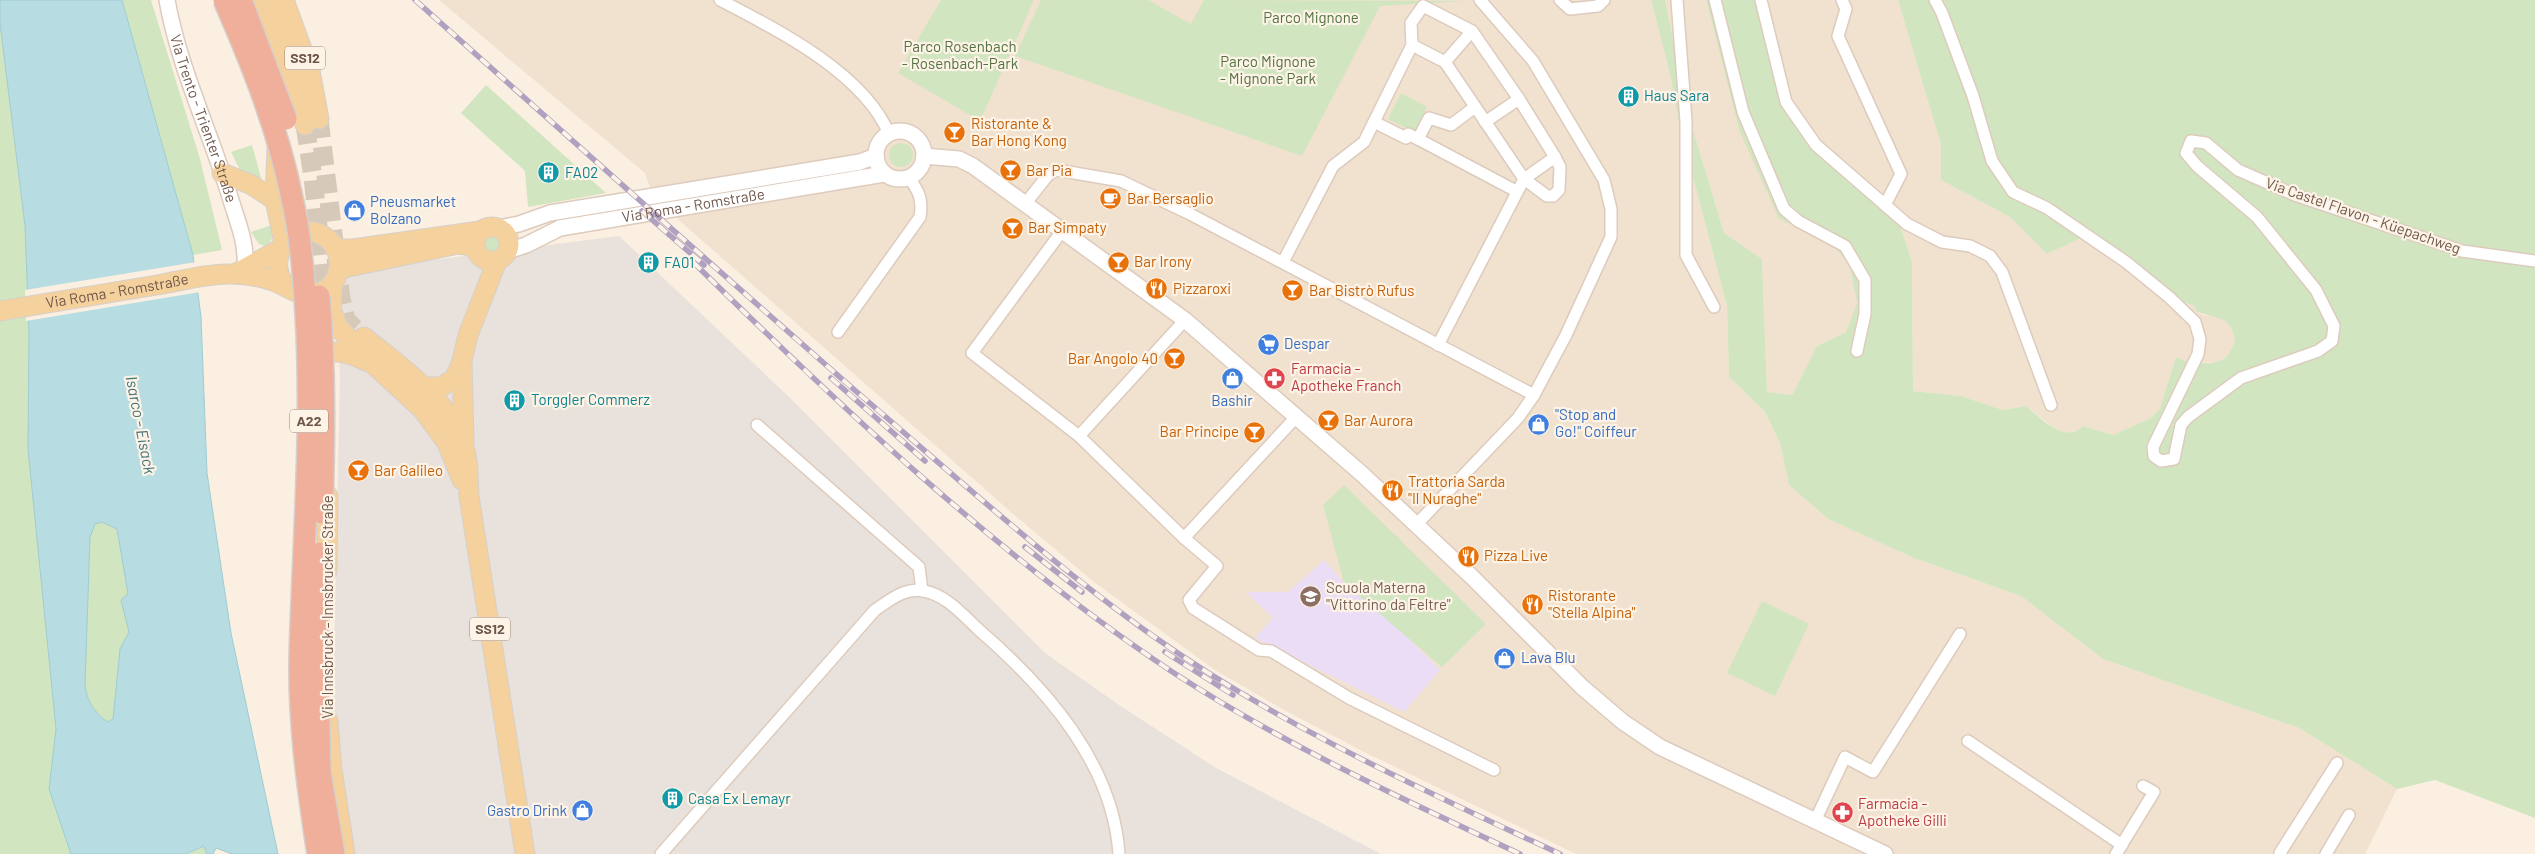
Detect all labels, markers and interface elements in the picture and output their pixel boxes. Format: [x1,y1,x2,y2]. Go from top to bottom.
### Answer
park label: Parco Mignone [1263,8,1359,26]
street label: Via Trento - Trienter Straße [167,32,241,204]
park label: Parco Rosenbach - Rosenbach-Park [902,37,1019,72]
road number: SS12 [285,46,325,70]
park label: Parco Mignone - Mignone Park [1220,52,1317,87]
building icon: Haus Sara [1616,84,1640,108]
place label: Haus Sara [1644,86,1709,104]
place label: Ristorante & Bar Hong Kong [971,114,1067,149]
bar icon: Ristorante & Bar Hong Kong [943,121,967,145]
bar icon: Bar Pia [998,159,1022,183]
building icon: FA02 [537,161,561,185]
place label: Bar Pia [1026,161,1072,179]
place label: FA02 [565,163,598,181]
street label: Via Castel Flavon - Küepachweg [2263,173,2463,257]
street label: Via Roma - Romstraße [620,184,766,226]
cafe icon: Bar Bersaglio [1099,187,1123,211]
place label: Bar Bersaglio [1127,189,1214,207]
place label: Pneusmarket Bolzano [370,192,456,227]
shop icon: Pneusmarket Bolzano [342,199,366,223]
bar icon: Bar Simpaty [1000,216,1024,240]
place label: Bar Simpaty [1028,218,1107,236]
bar icon: Bar Irony [1106,250,1130,274]
building icon: FA01 [636,251,660,275]
place label: Bar Irony [1134,252,1192,270]
place label: FA01 [664,253,694,271]
street label: Via Roma - Romstraße [44,269,190,311]
restaurant icon: Pizzaroxi [1145,277,1169,301]
place label: Pizzaroxi [1173,279,1231,297]
bar icon: Bar Bistrò Rufus [1281,279,1305,303]
place label: Bar Bistrò Rufus [1309,281,1415,299]
supermarket icon: Despar [1256,332,1280,356]
place label: Despar [1284,334,1330,352]
bar icon: Bar Angolo 40 [1162,347,1186,371]
place label: Bar Angolo 40 [1068,349,1158,367]
place label: Farmacia - Apotheke Franch [1291,359,1401,394]
shop icon: Bashir [1220,366,1244,390]
pharmacy icon: Farmacia - Apotheke Franch [1263,366,1287,390]
water label: Isarco - Eisack [123,374,160,476]
building icon: Torggler Commerz [503,388,527,412]
place label: Torggler Commerz [531,390,650,408]
place label: Bashir [1211,391,1253,409]
place label: "Stop and Go!" Coiffeur [1555,405,1637,440]
bar icon: Bar Aurora [1316,409,1340,433]
road number: A22 [290,410,328,432]
place label: Bar Aurora [1344,411,1413,429]
shop icon: "Stop and Go!" Coiffeur [1527,412,1551,436]
bar icon: Bar Principe [1243,420,1267,444]
place label: Bar Principe [1160,422,1239,440]
bar icon: Bar Galileo [346,459,370,483]
place label: Bar Galileo [374,461,443,479]
place label: Trattoria Sarda "Il Nuraghe" [1408,472,1505,507]
restaurant icon: Trattoria Sarda "Il Nuraghe" [1380,479,1404,503]
street label: Via Innsbruck - Innsbrucker Straße [318,495,336,719]
restaurant icon: Pizza Live [1456,544,1480,568]
place label: Pizza Live [1484,546,1548,564]
place label: Scuola Materna "Vittorino da Feltre" [1326,578,1451,613]
school or university icon: Scuola Materna "Vittorino da Feltre" [1298,585,1322,609]
place label: Ristorante "Stella Alpina" [1548,586,1636,621]
restaurant icon: Ristorante "Stella Alpina" [1520,593,1544,617]
road number: SS12 [470,618,510,640]
shop icon: Lava Blu [1493,646,1517,670]
place label: Lava Blu [1521,648,1576,666]
building icon: Casa Ex Lemayr [660,787,684,811]
place label: Casa Ex Lemayr [688,789,791,807]
place label: Farmacia - Apotheke Gilli [1858,794,1947,829]
shop icon: Gastro Drink [571,799,595,823]
place label: Gastro Drink [487,801,567,819]
pharmacy icon: Farmacia - Apotheke Gilli [1830,801,1854,825]

